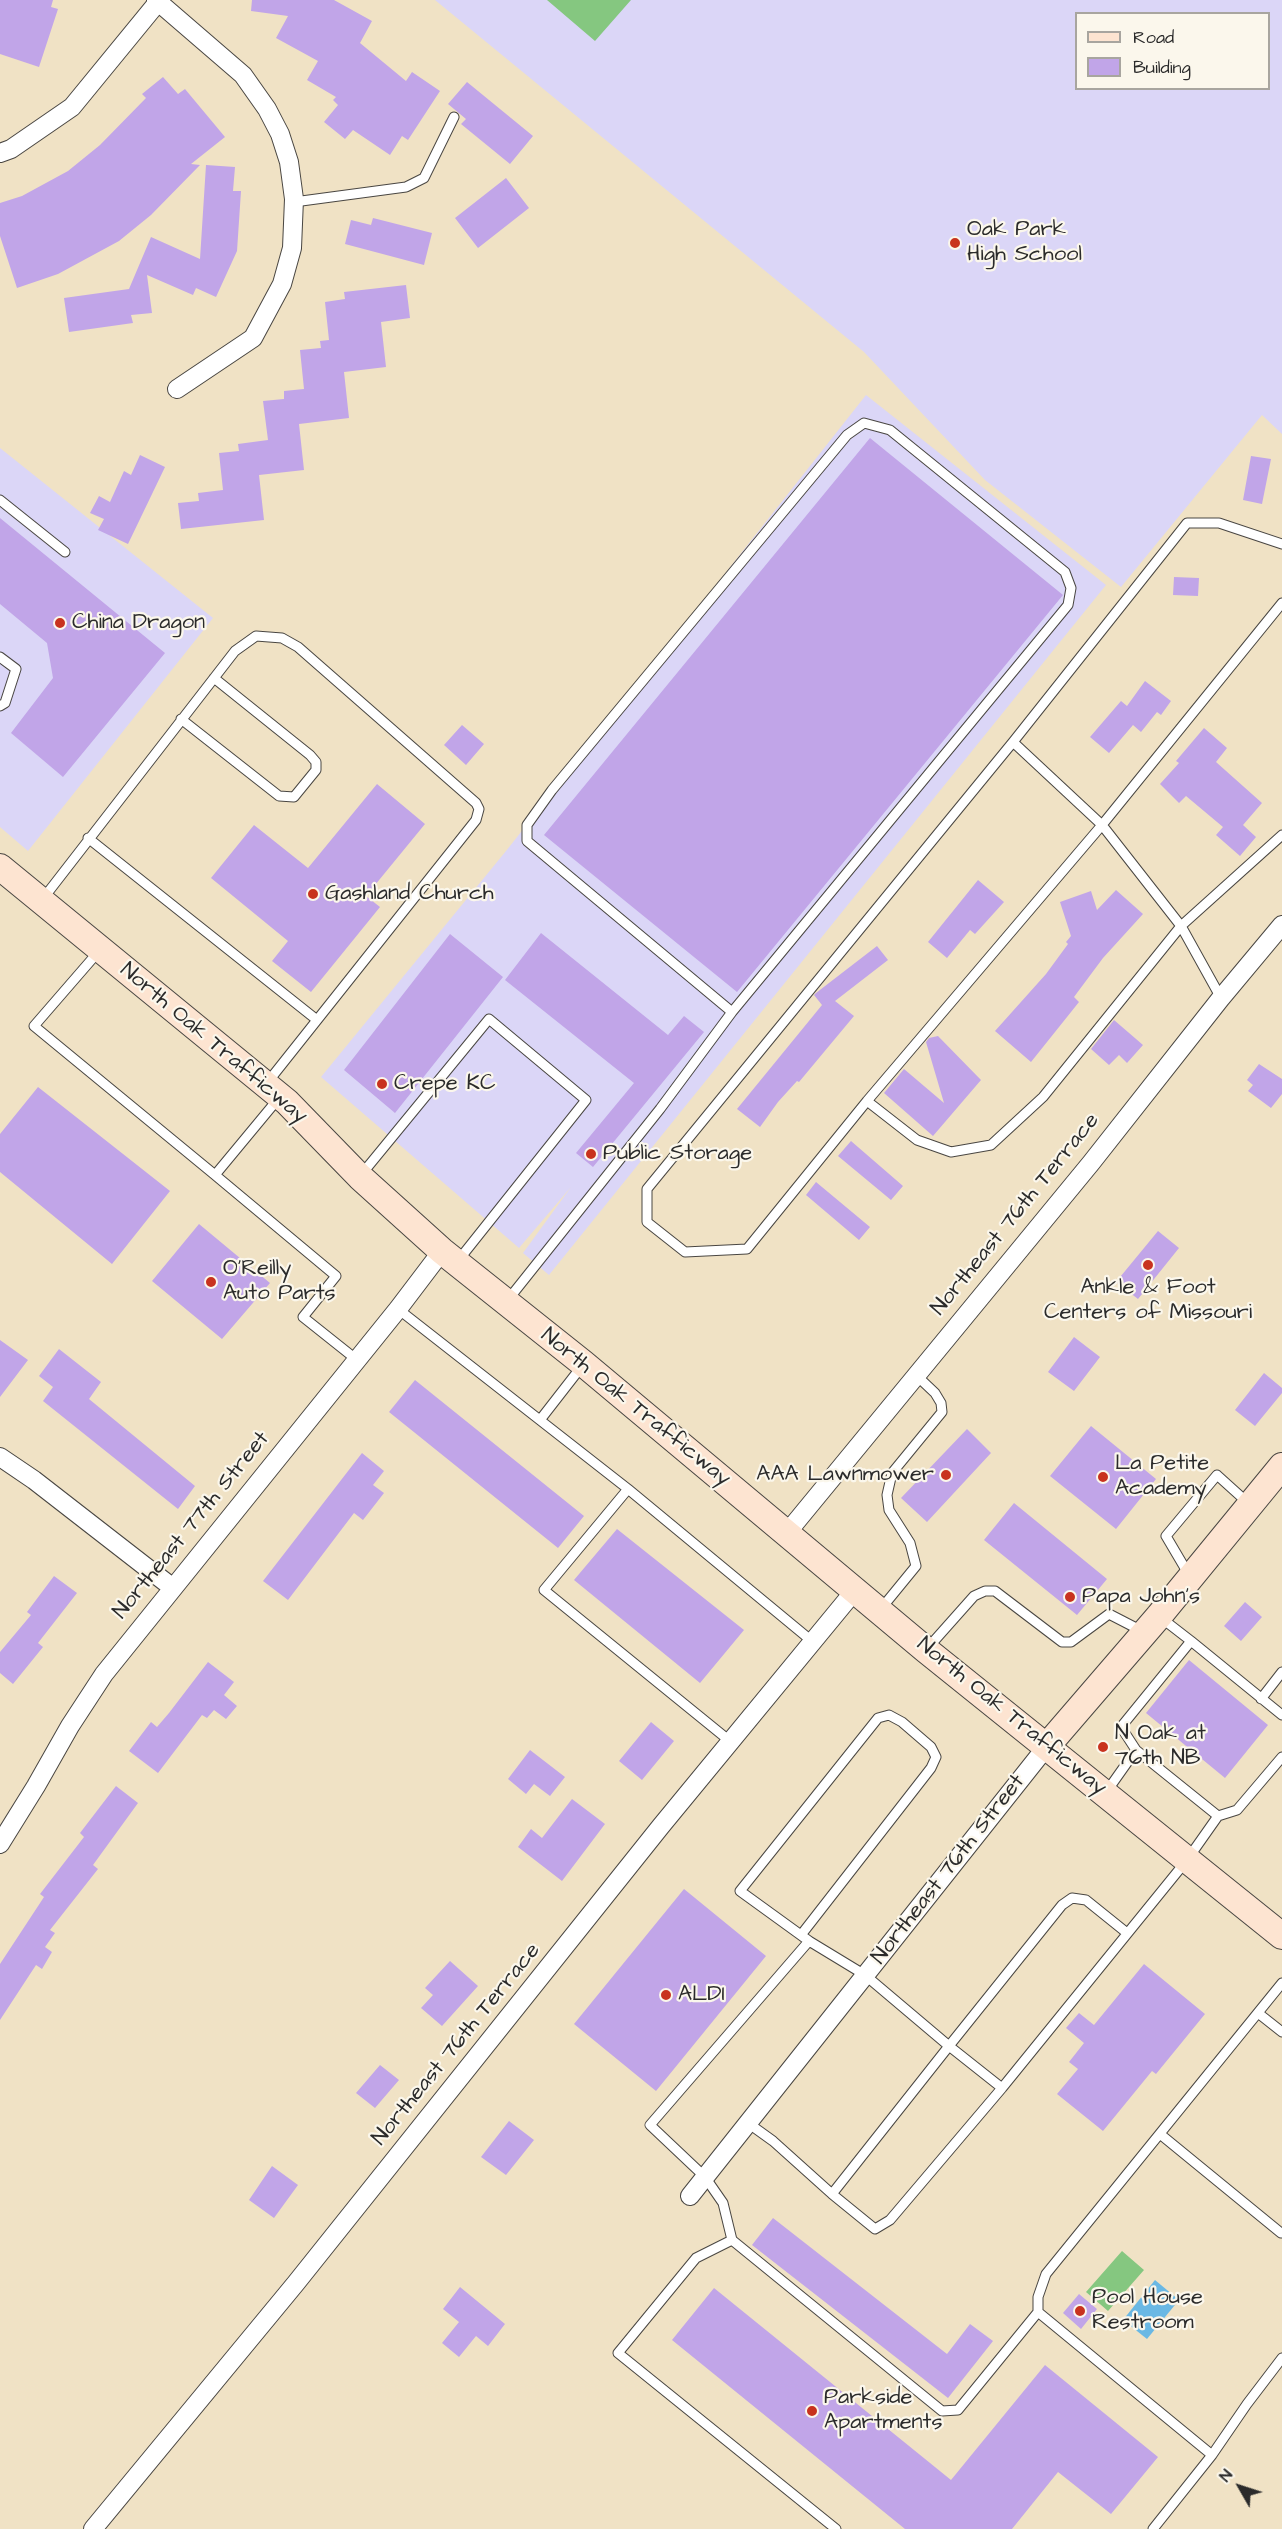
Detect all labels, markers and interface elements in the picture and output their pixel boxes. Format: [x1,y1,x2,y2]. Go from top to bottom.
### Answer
legend [1075,12,1270,90]
text: Road [1133,25,1174,50]
text: Building [1133,55,1191,80]
place label: Oak Park High School [967,217,1082,268]
marker: Oak Park High School [948,236,962,250]
place label: China Dragon [72,610,205,636]
marker: China Dragon [53,616,67,630]
place label: Gashland Church [325,881,494,907]
marker: Gashland Church [306,887,320,901]
street label: North Oak Trafficway [114,958,312,1130]
place label: Crepe KC [394,1071,495,1097]
marker: Crepe KC [375,1077,389,1091]
street label: Northeast 76th Terrace [926,1108,1106,1322]
place label: Public Storage [603,1141,752,1167]
marker: Public Storage [584,1147,598,1161]
place label: O'Reilly Auto Parts [223,1256,336,1308]
marker: Ankle & Foot Centers of Missouri [1141,1258,1155,1272]
marker: O'Reilly Auto Parts [204,1275,218,1289]
place label: Ankle & Foot Centers of Missouri [1044,1275,1252,1326]
street label: North Oak Trafficway [535,1323,735,1493]
street label: Northeast 77th Street [108,1427,276,1625]
place label: La Petite Academy [1115,1451,1209,1502]
place label: AAA Lawnmower [756,1462,934,1488]
marker: AAA Lawnmower [939,1468,953,1482]
marker: La Petite Academy [1096,1470,1110,1484]
place label: Papa John's [1082,1584,1200,1610]
marker: Papa John's [1063,1590,1077,1604]
street label: North Oak Trafficway [911,1632,1111,1802]
place label: N Oak at 76th NB [1115,1721,1206,1772]
marker: N Oak at 76th NB [1096,1740,1110,1754]
street label: Northeast 76th Street [867,1770,1031,1970]
street label: Northeast 76th Terrace [367,1938,547,2152]
place label: ALDI [678,1982,725,2008]
marker: ALDI [659,1988,673,2002]
place label: Pool House Restroom [1092,2285,1203,2336]
marker: Pool House Restroom [1073,2304,1087,2318]
place label: Parkside Apartments [824,2385,943,2436]
marker: Parkside Apartments [805,2404,819,2418]
north arrow [1210,2457,1270,2517]
text: N [1214,2465,1238,2486]

